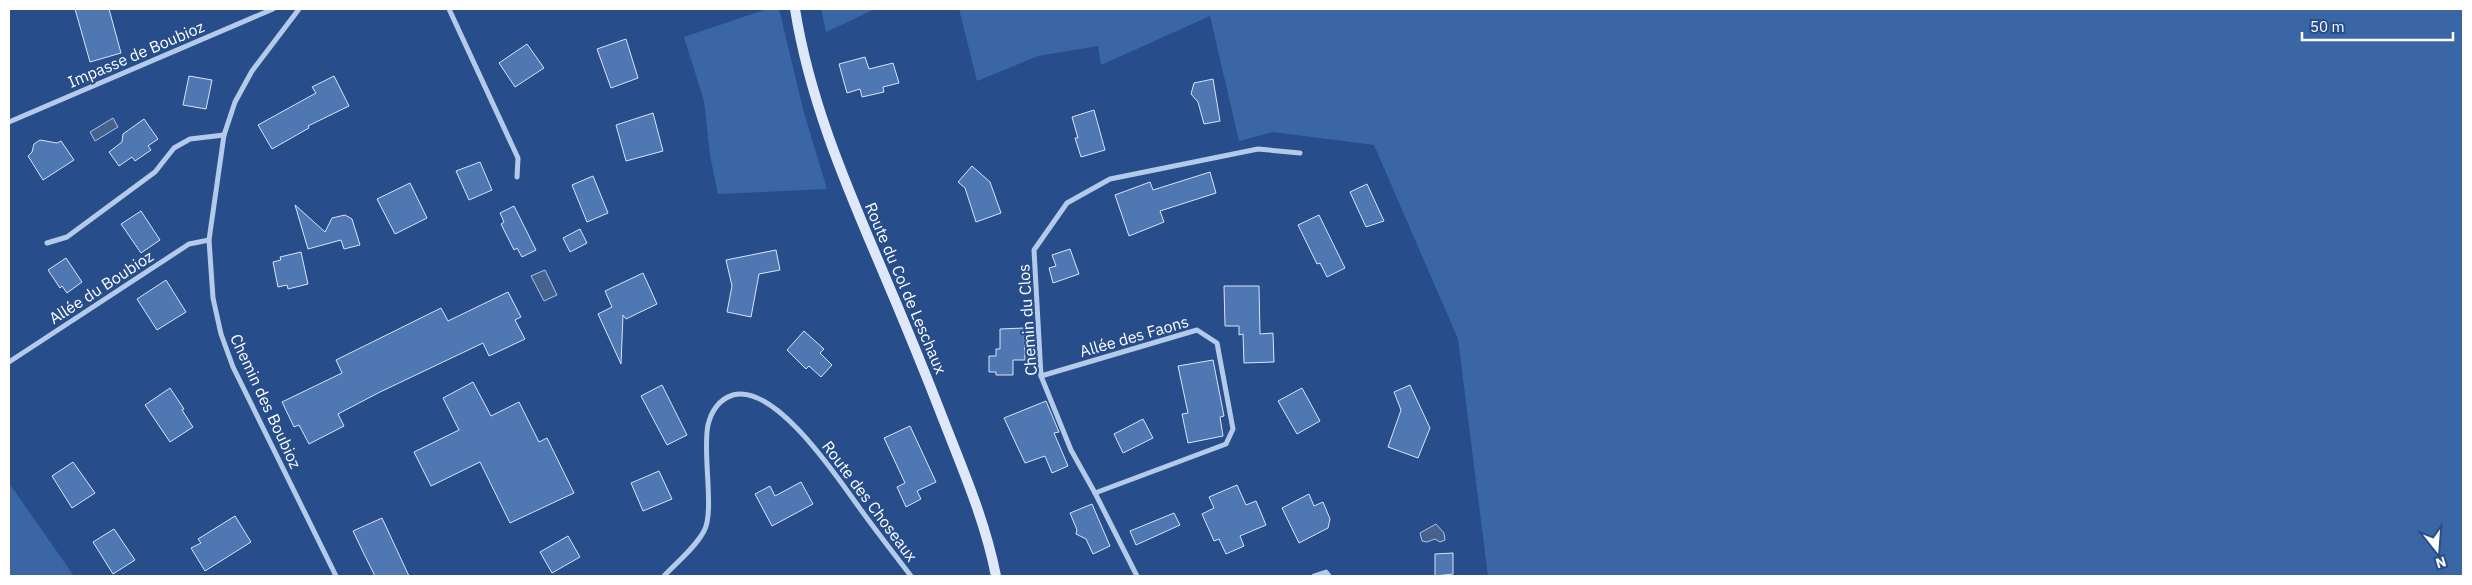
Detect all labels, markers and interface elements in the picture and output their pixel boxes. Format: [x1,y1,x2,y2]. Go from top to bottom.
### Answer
scale bar [2302,10,2453,42]
street label: Impasse de Boubioz [65,16,207,92]
text: 50 m [2310,17,2345,36]
street label: Route du Col de Leschaux [861,199,951,377]
street label: Allée du Boubioz [45,246,157,328]
street label: Chemin du Clos [1013,264,1041,376]
street label: Allée des Faons [1077,311,1191,361]
street label: Chemin des Boubioz [226,330,306,472]
street label: Route des Choseaux [818,437,922,565]
north arrow [2412,525,2462,575]
text: N [2433,552,2448,573]

